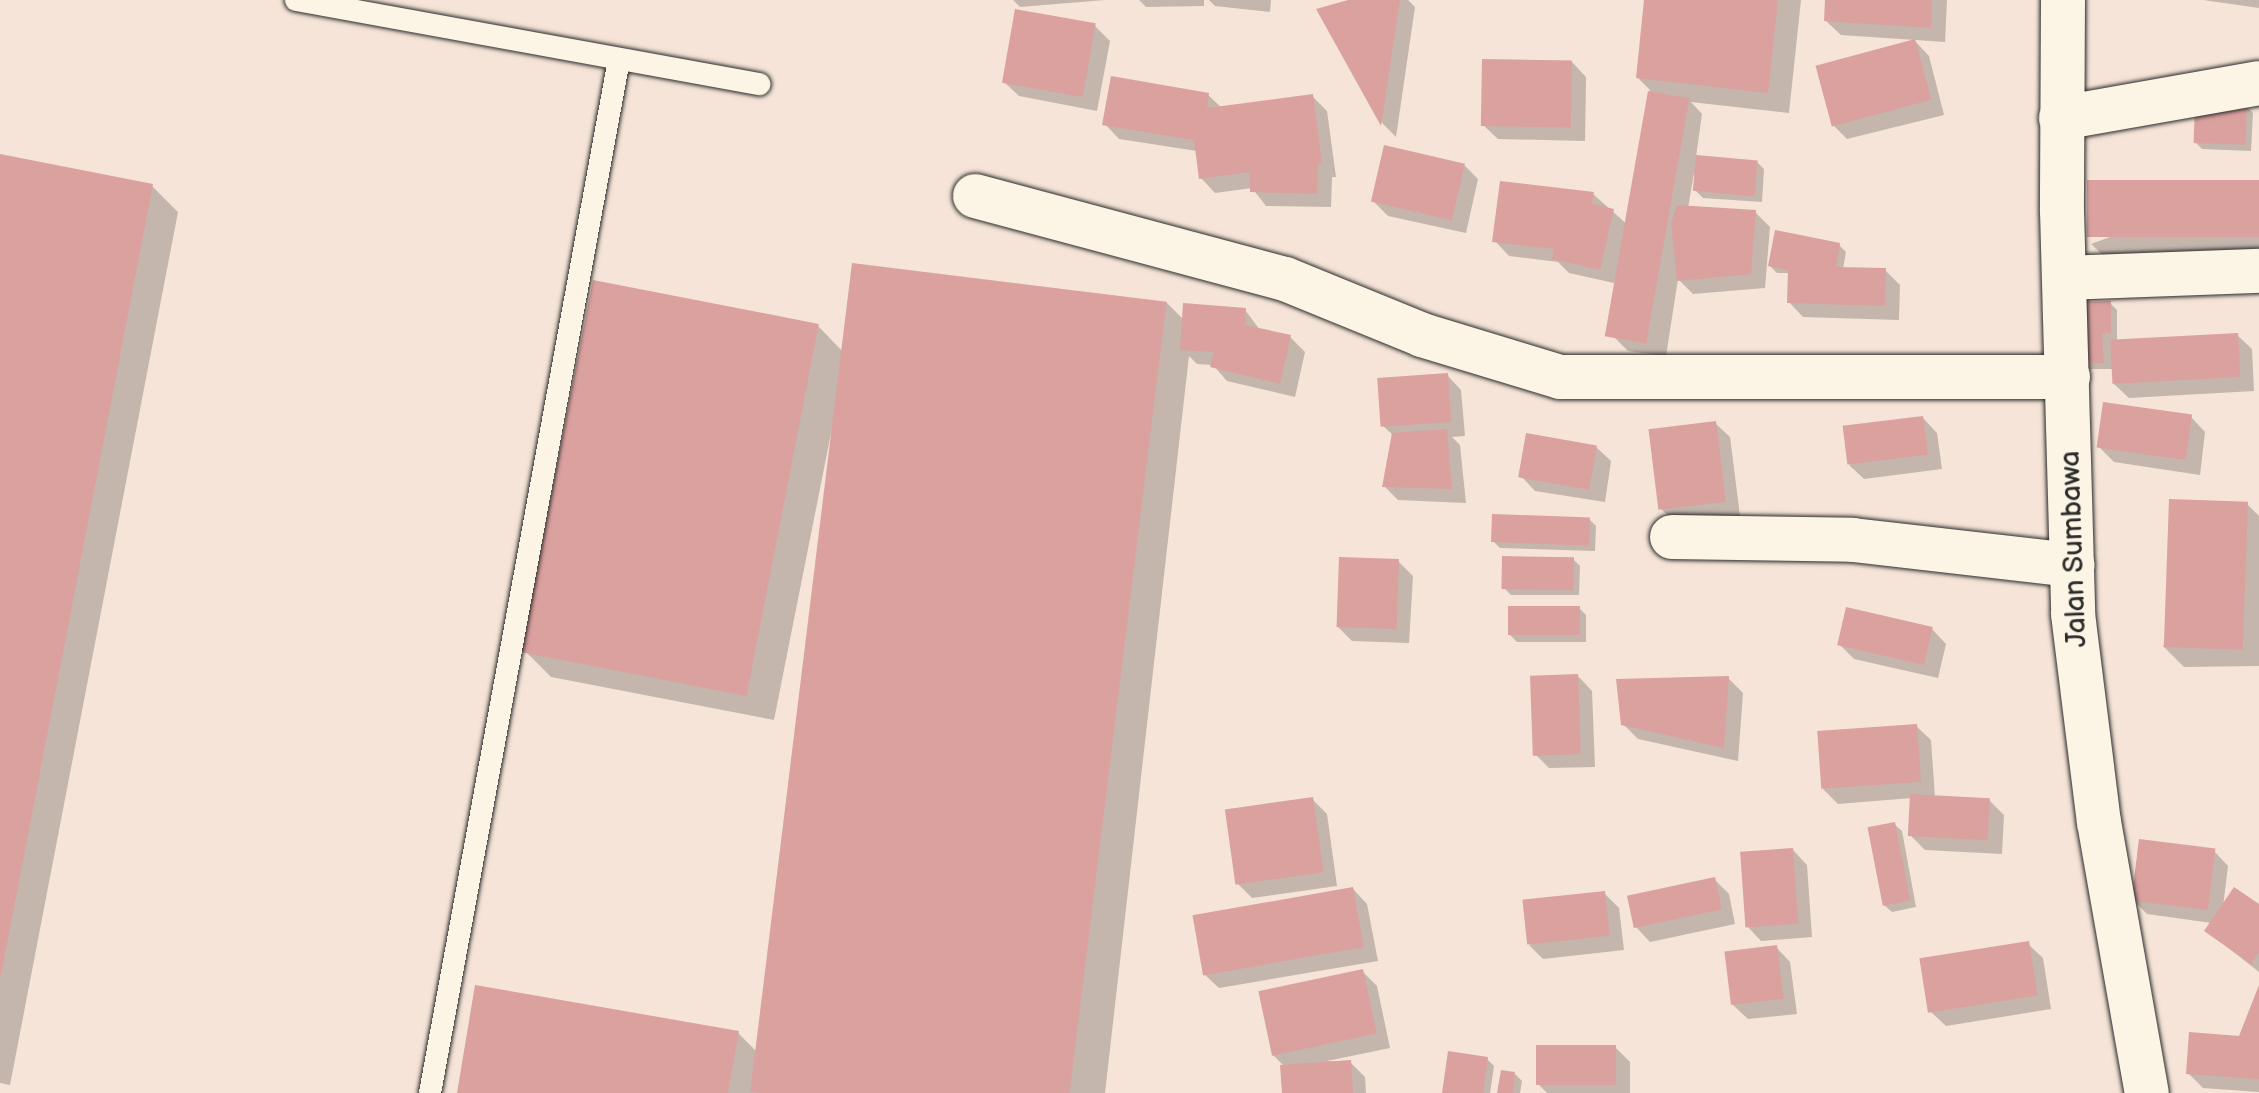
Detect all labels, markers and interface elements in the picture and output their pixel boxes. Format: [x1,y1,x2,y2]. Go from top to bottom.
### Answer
street label: Jalan Sumbawa [2054,450,2094,648]

